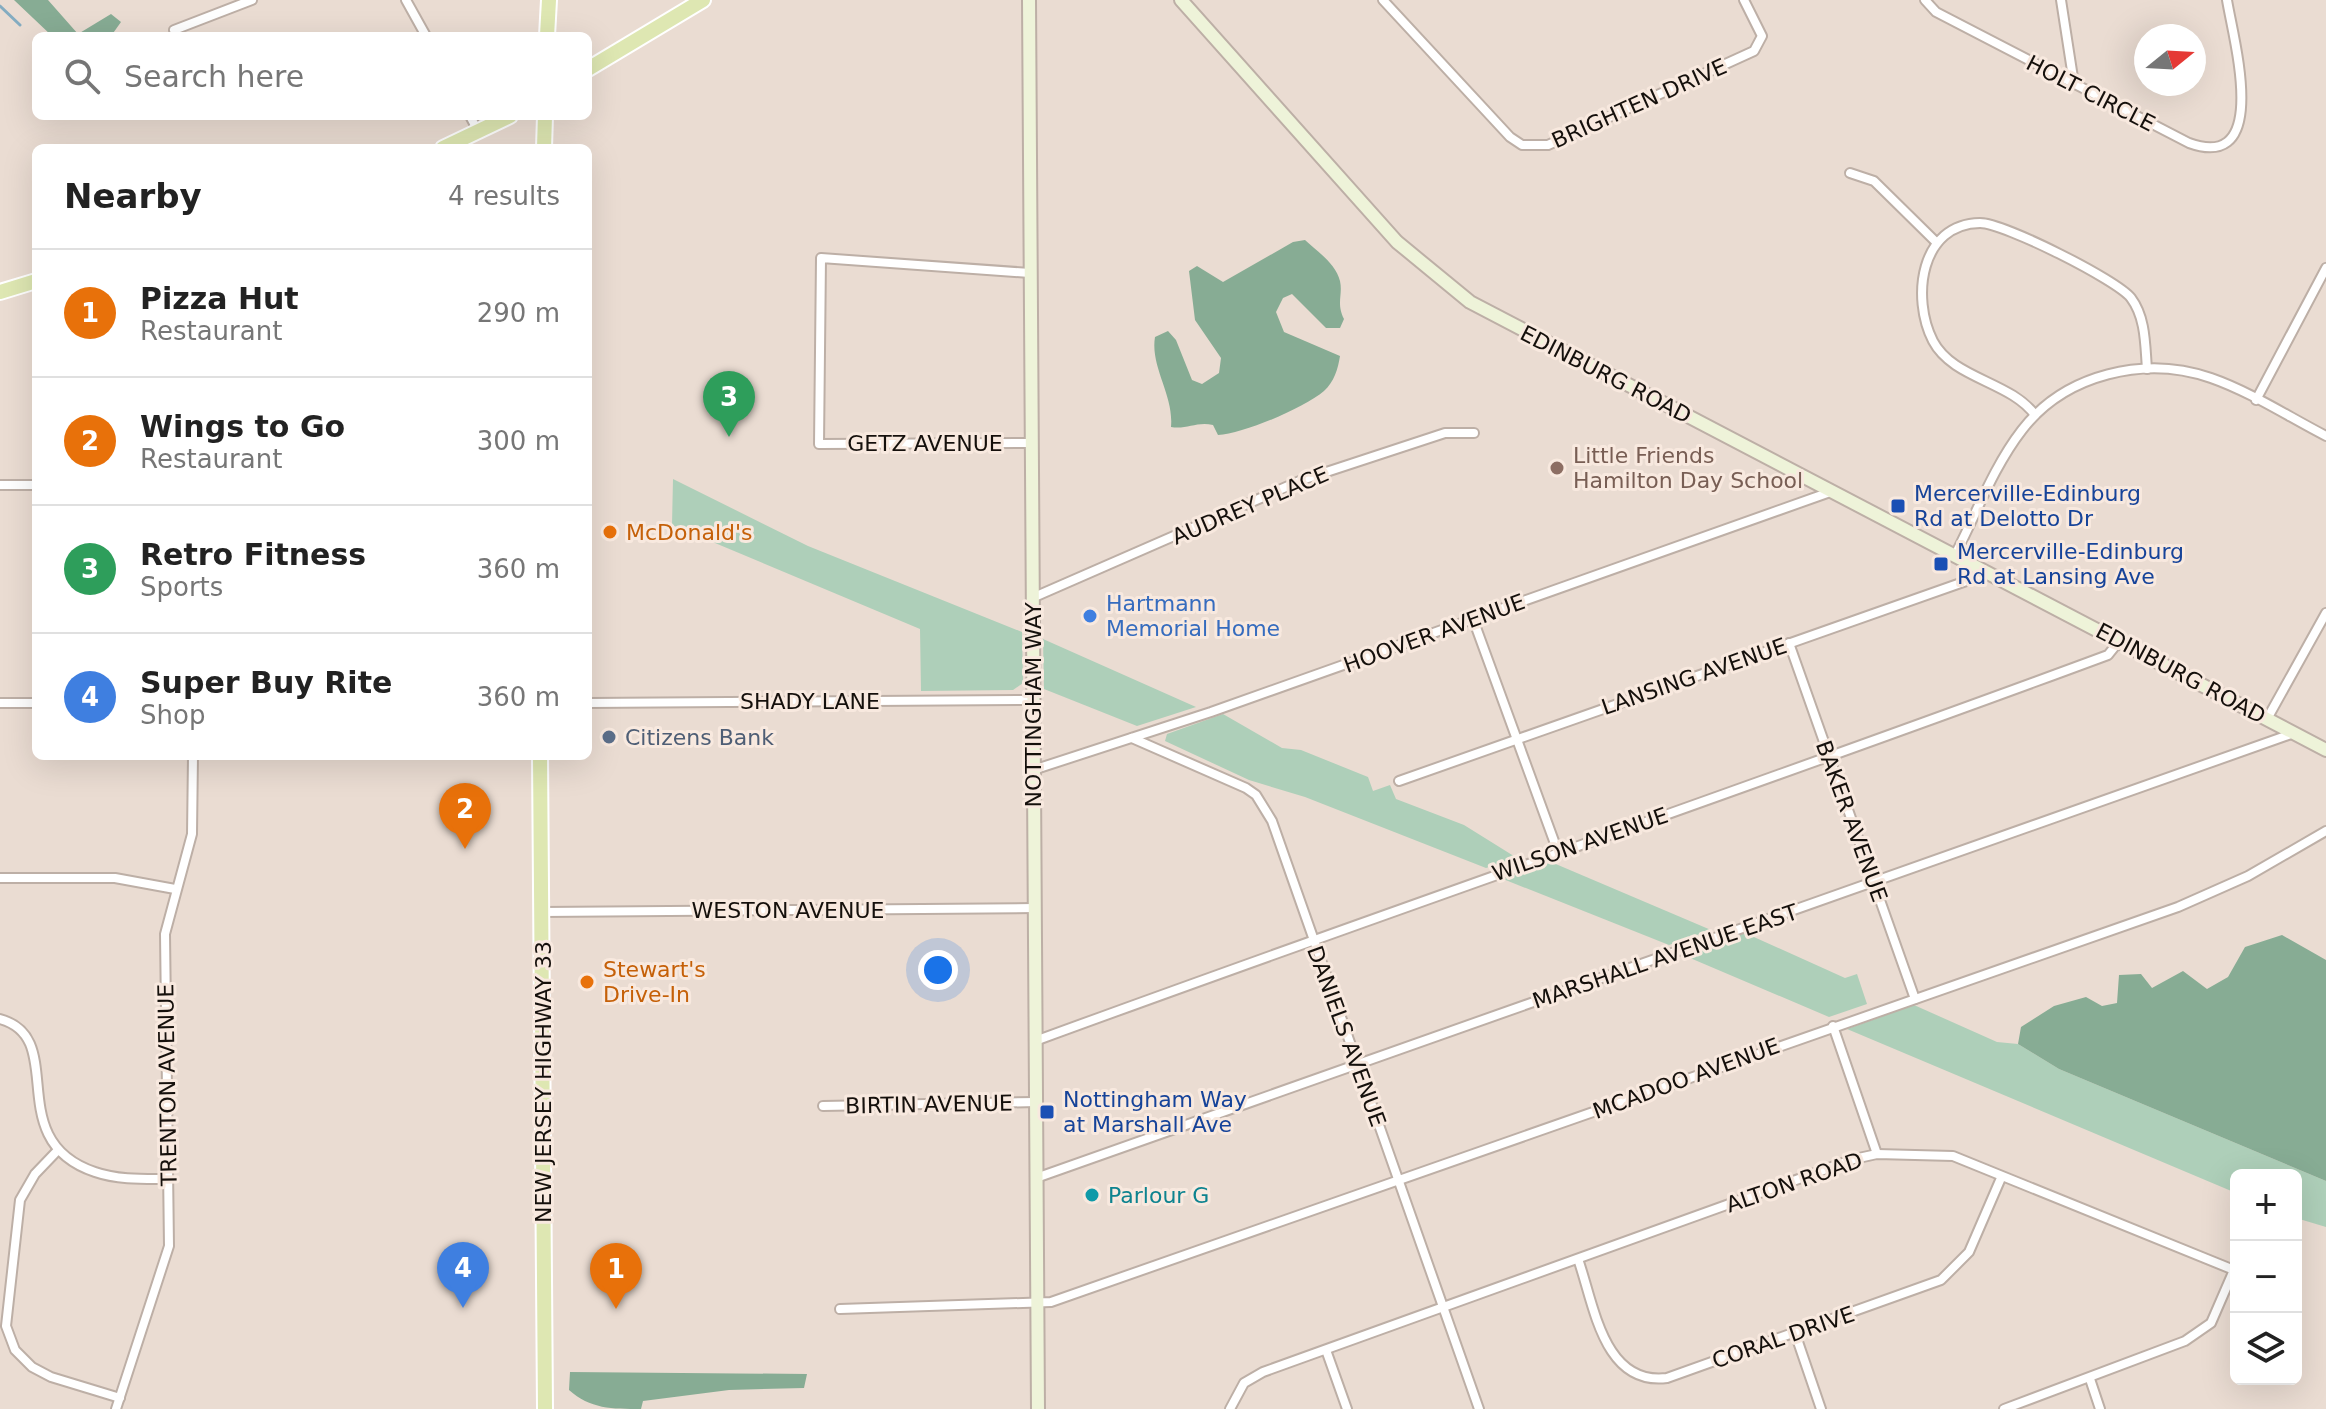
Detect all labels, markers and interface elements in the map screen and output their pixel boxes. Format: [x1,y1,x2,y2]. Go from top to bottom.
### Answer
north arrow [2134,24,2206,96]
search box [32,32,592,120]
street label: HOLT CIRCLE [2022,50,2159,137]
icon: search [60,54,104,98]
street label: BRIGHTEN DRIVE [1548,54,1731,153]
text: Search here [124,59,304,94]
text: Nearby [64,176,202,216]
text: 4 results [448,181,560,211]
text: Pizza Hut [140,281,299,316]
text: 1 [81,298,99,328]
text: 290 m [477,298,560,328]
text: Restaurant [140,316,282,346]
street label: EDINBURG ROAD [1516,321,1695,428]
pin: 3 [703,371,755,437]
text: Wings to Go [140,409,345,444]
text: 2 [81,426,99,456]
text: 300 m [477,426,560,456]
street label: GETZ AVENUE [847,431,1003,456]
place label: Little Friends Hamilton Day School [1573,443,1803,493]
text: Restaurant [140,444,282,474]
marker: Little Friends Hamilton Day School [1548,459,1566,477]
street label: AUDREY PLACE [1168,461,1332,550]
place label: Mercerville-Edinburg Rd at Delotto Dr [1914,481,2141,531]
marker: Mercerville-Edinburg Rd at Delotto Dr [1889,497,1907,515]
place label: McDonald's [626,520,753,545]
marker: McDonald's [601,523,619,541]
text: Retro Fitness [140,537,366,572]
place label: Mercerville-Edinburg Rd at Lansing Ave [1957,539,2184,589]
text: 3 [81,554,99,584]
text: 360 m [477,554,560,584]
marker: Mercerville-Edinburg Rd at Lansing Ave [1932,555,1950,573]
text: Sports [140,572,223,602]
street label: HOOVER AVENUE [1340,589,1528,678]
place label: Hartmann Memorial Home [1106,591,1280,641]
street label: NOTTINGHAM WAY [1021,602,1046,808]
marker: Hartmann Memorial Home [1081,607,1099,625]
street label: EDINBURG ROAD [2092,618,2270,729]
street label: LANSING AVENUE [1598,633,1790,720]
text: Super Buy Rite [140,665,392,700]
text: 4 [81,682,99,712]
text: 360 m [477,682,560,712]
street label: SHADY LANE [740,689,880,714]
text: Shop [140,700,205,730]
place label: Citizens Bank [625,725,774,750]
marker: Citizens Bank [600,728,618,746]
street label: BAKER AVENUE [1811,737,1892,905]
pin: 2 [439,783,491,849]
street label: WILSON AVENUE [1489,803,1671,886]
street label: WESTON AVENUE [692,898,884,923]
street label: MARSHALL AVENUE EAST [1529,899,1802,1014]
street label: NEW JERSEY HIGHWAY 33 [531,941,556,1223]
street label: DANIELS AVENUE [1302,942,1391,1130]
your location [918,950,958,990]
place label: Stewart's Drive-In [603,957,706,1007]
marker: Stewart's Drive-In [578,973,596,991]
street label: TRENTON AVENUE [153,984,182,1187]
street label: MCADOO AVENUE [1589,1033,1783,1124]
place label: Nottingham Way at Marshall Ave [1063,1087,1247,1137]
street label: BIRTIN AVENUE [845,1091,1013,1118]
marker: Nottingham Way at Marshall Ave [1038,1103,1056,1121]
street label: ALTON ROAD [1723,1147,1866,1218]
map controls [2230,1169,2302,1385]
button: + [2230,1169,2302,1241]
place label: Parlour G [1108,1183,1209,1208]
marker: Parlour G [1083,1186,1101,1204]
button: − [2230,1241,2302,1313]
pin: 4 [437,1242,489,1308]
pin: 1 [590,1243,642,1309]
street label: CORAL DRIVE [1709,1301,1858,1374]
button: layers [2230,1313,2302,1385]

